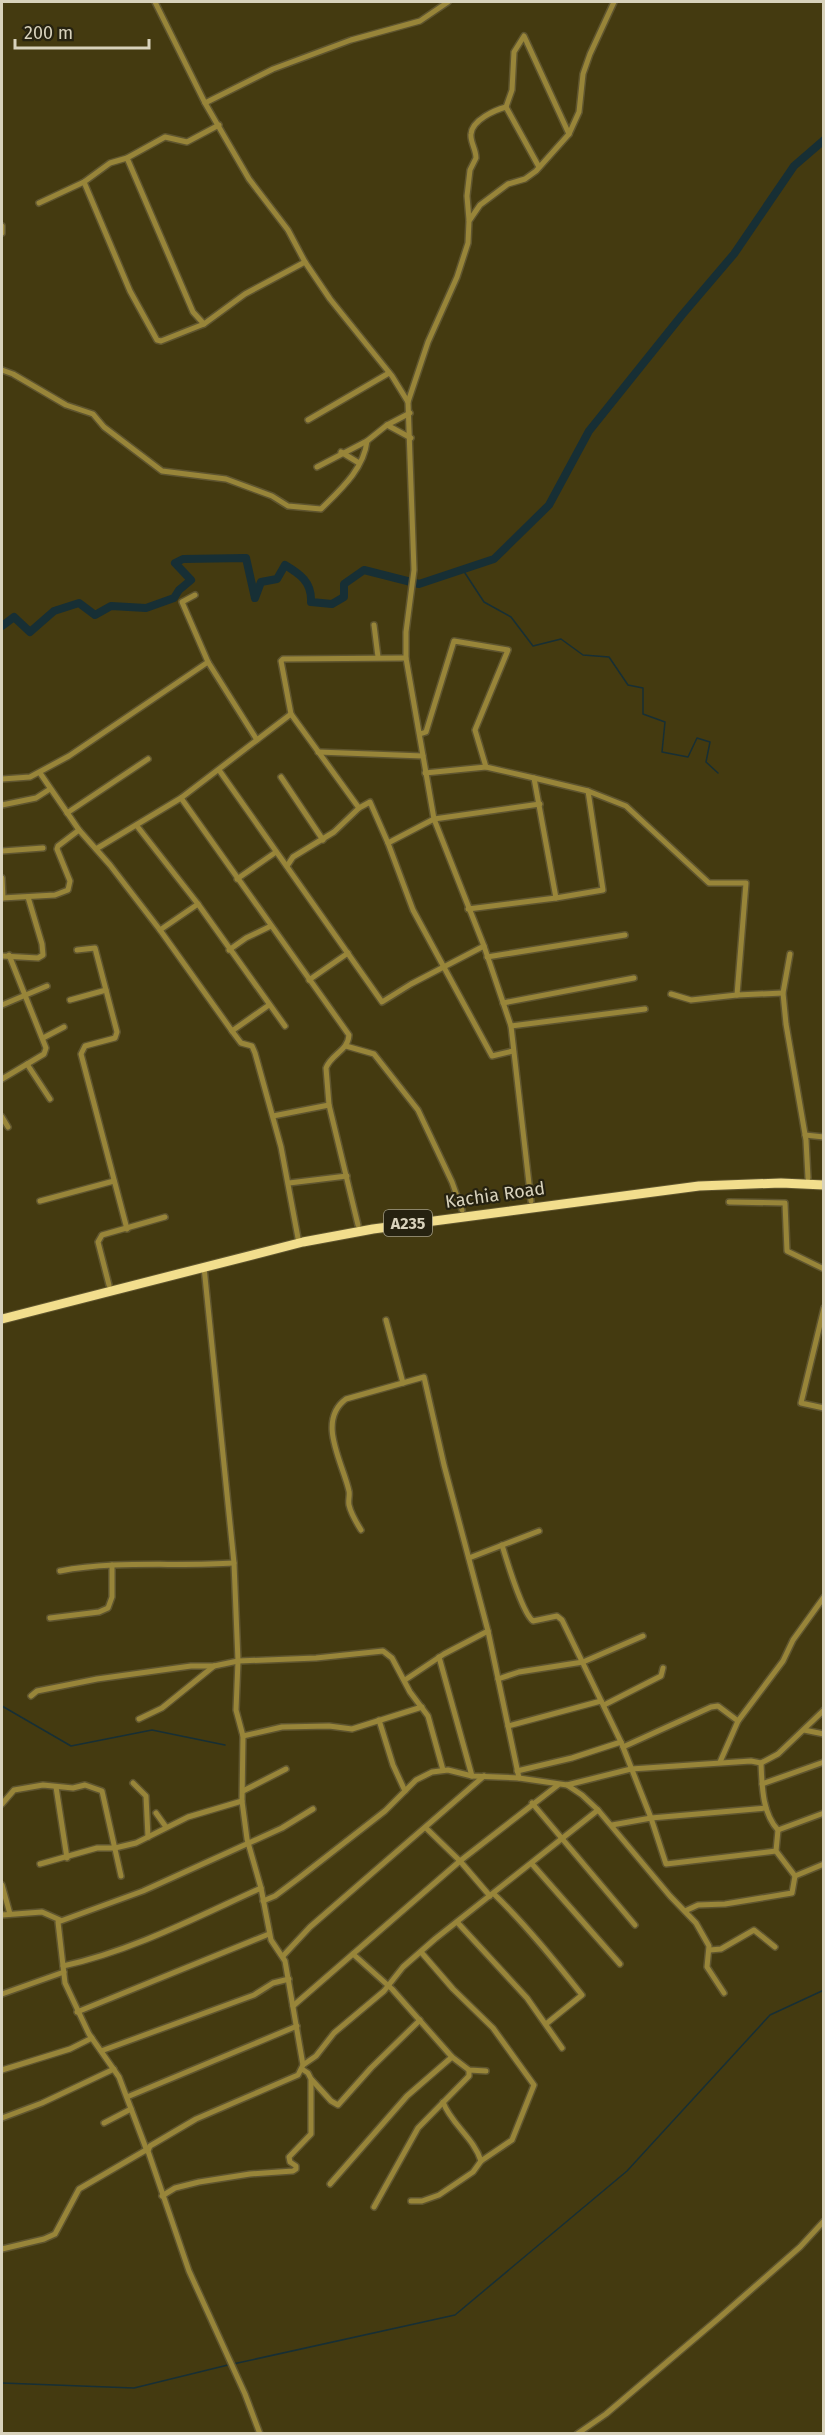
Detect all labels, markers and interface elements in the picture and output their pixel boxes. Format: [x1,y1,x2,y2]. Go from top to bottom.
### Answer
scale bar [15,12,148,50]
text: 200 m [24,22,73,44]
street label: Kachia Road [444,1177,546,1213]
road number: A235 [384,1210,432,1236]

